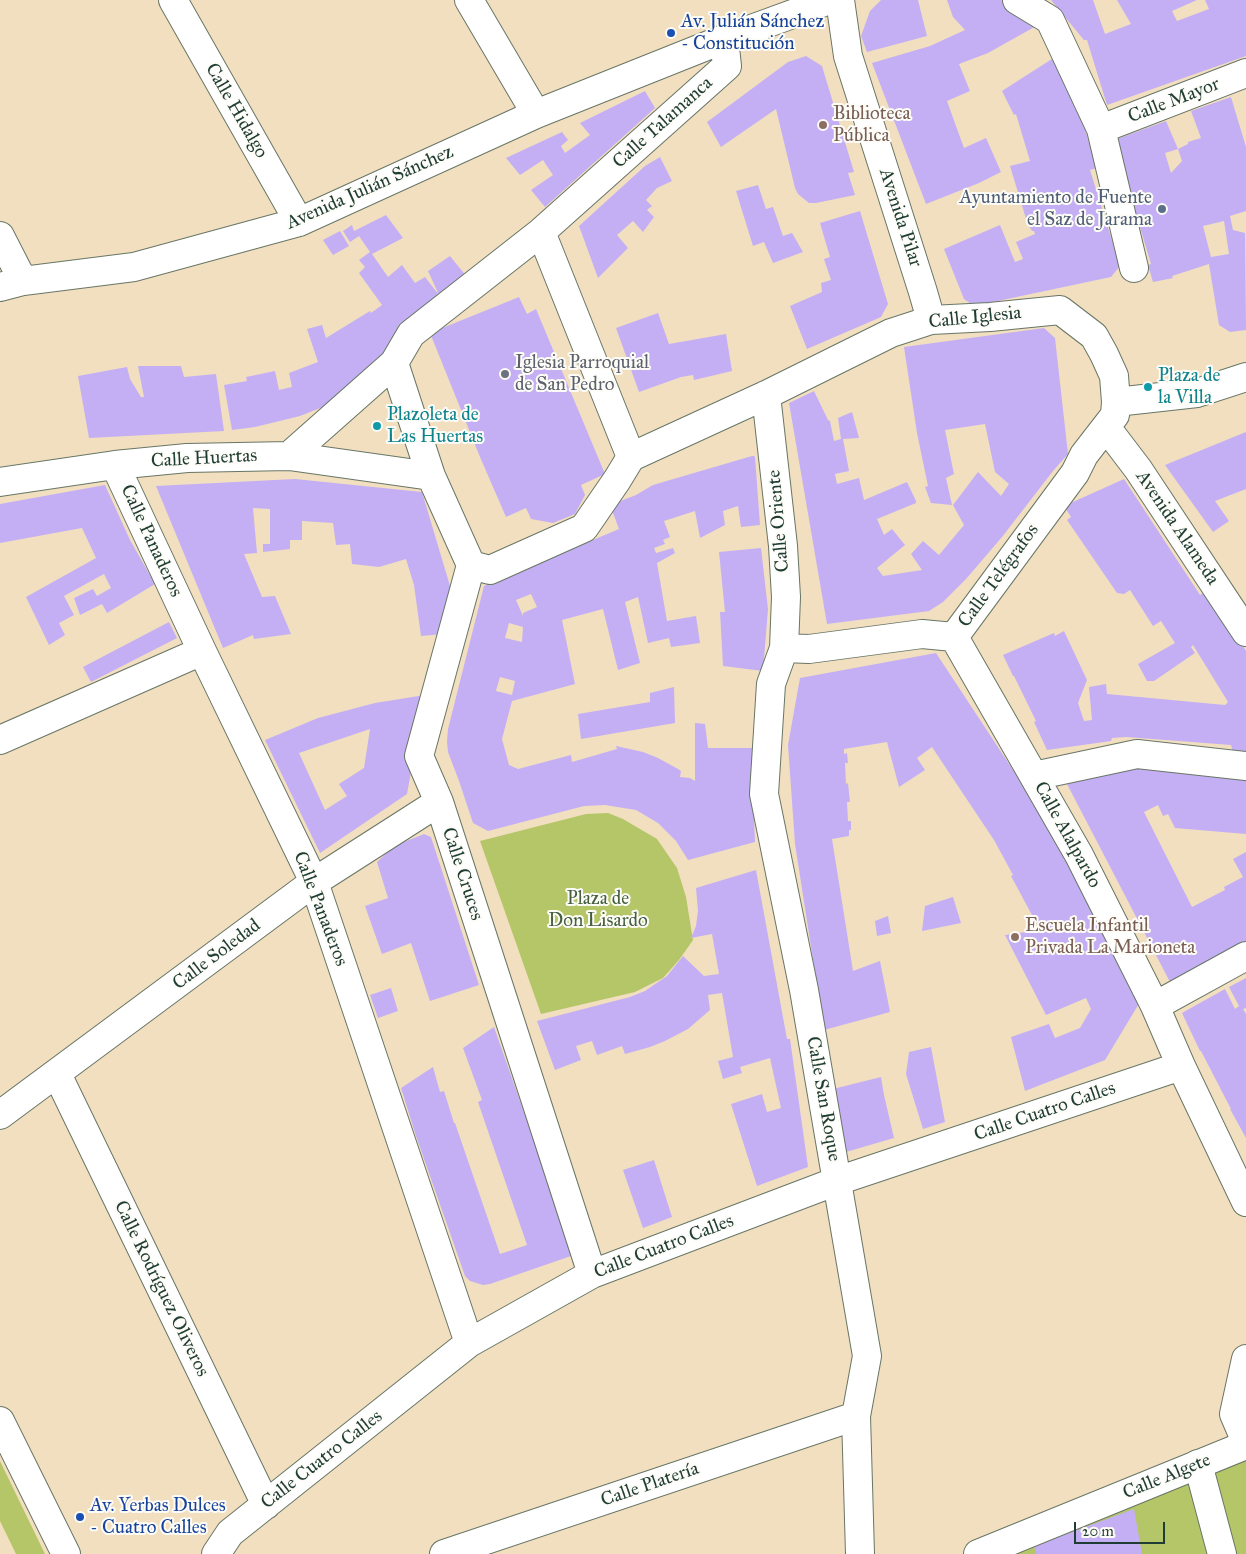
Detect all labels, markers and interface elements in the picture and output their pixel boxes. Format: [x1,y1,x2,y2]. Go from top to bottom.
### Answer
place label: Av. Julián Sánchez - Constitución [681,11,824,55]
marker: Av. Julián Sánchez - Constitución [665,27,677,39]
street label: Calle Hidalgo [200,59,272,163]
street label: Calle Talamanca [608,72,718,174]
street label: Calle Mayor [1125,73,1223,129]
place label: Biblioteca Pública [833,103,910,147]
marker: Biblioteca Pública [817,119,829,131]
street label: Avenida Julián Sánchez [283,141,457,235]
street label: Avenida Pilar [873,166,927,270]
place label: Ayuntamiento de Fuente el Saz de Jarama [960,187,1152,231]
marker: Ayuntamiento de Fuente el Saz de Jarama [1156,203,1168,215]
street label: Calle Iglesia [927,302,1023,334]
place label: Iglesia Parroquial de San Pedro [515,352,649,396]
place label: Plaza de la Villa [1158,365,1220,409]
marker: Iglesia Parroquial de San Pedro [499,368,511,380]
marker: Plaza de la Villa [1142,381,1154,393]
place label: Plazoleta de Las Huertas [387,404,483,448]
marker: Plazoleta de Las Huertas [371,420,383,432]
street label: Calle Huertas [150,445,258,473]
street label: Avenida Alameda [1130,466,1224,590]
street label: Calle Oriente [763,469,795,573]
street label: Calle Panaderos [115,481,187,601]
street label: Calle Telégrafos [954,520,1044,632]
street label: Calle Alalpardo [1028,778,1106,892]
street label: Calle Cruces [436,825,488,923]
street label: Calle Panaderos [288,848,352,970]
park label: Plaza de Don Lisardo [548,888,648,932]
street label: Calle Soledad [169,915,265,995]
place label: Escuela Infantil Privada La Marioneta [1025,915,1195,959]
marker: Escuela Infantil Privada La Marioneta [1009,931,1021,943]
street label: Calle San Roque [801,1035,845,1163]
street label: Calle Cuatro Calles [971,1077,1119,1147]
street label: Calle Rodríguez Oliveros [108,1197,214,1381]
street label: Calle Cuatro Calles [591,1210,737,1284]
street label: Calle Cuatro Calles [257,1405,387,1515]
street label: Calle Algete [1120,1449,1214,1505]
street label: Calle Platería [598,1458,702,1512]
place label: Av. Yerbas Dulces - Cuatro Calles [90,1495,226,1539]
marker: Av. Yerbas Dulces - Cuatro Calles [74,1511,86,1523]
scale bar [1076,1512,1167,1544]
text: 20 m [1082,1522,1114,1540]

